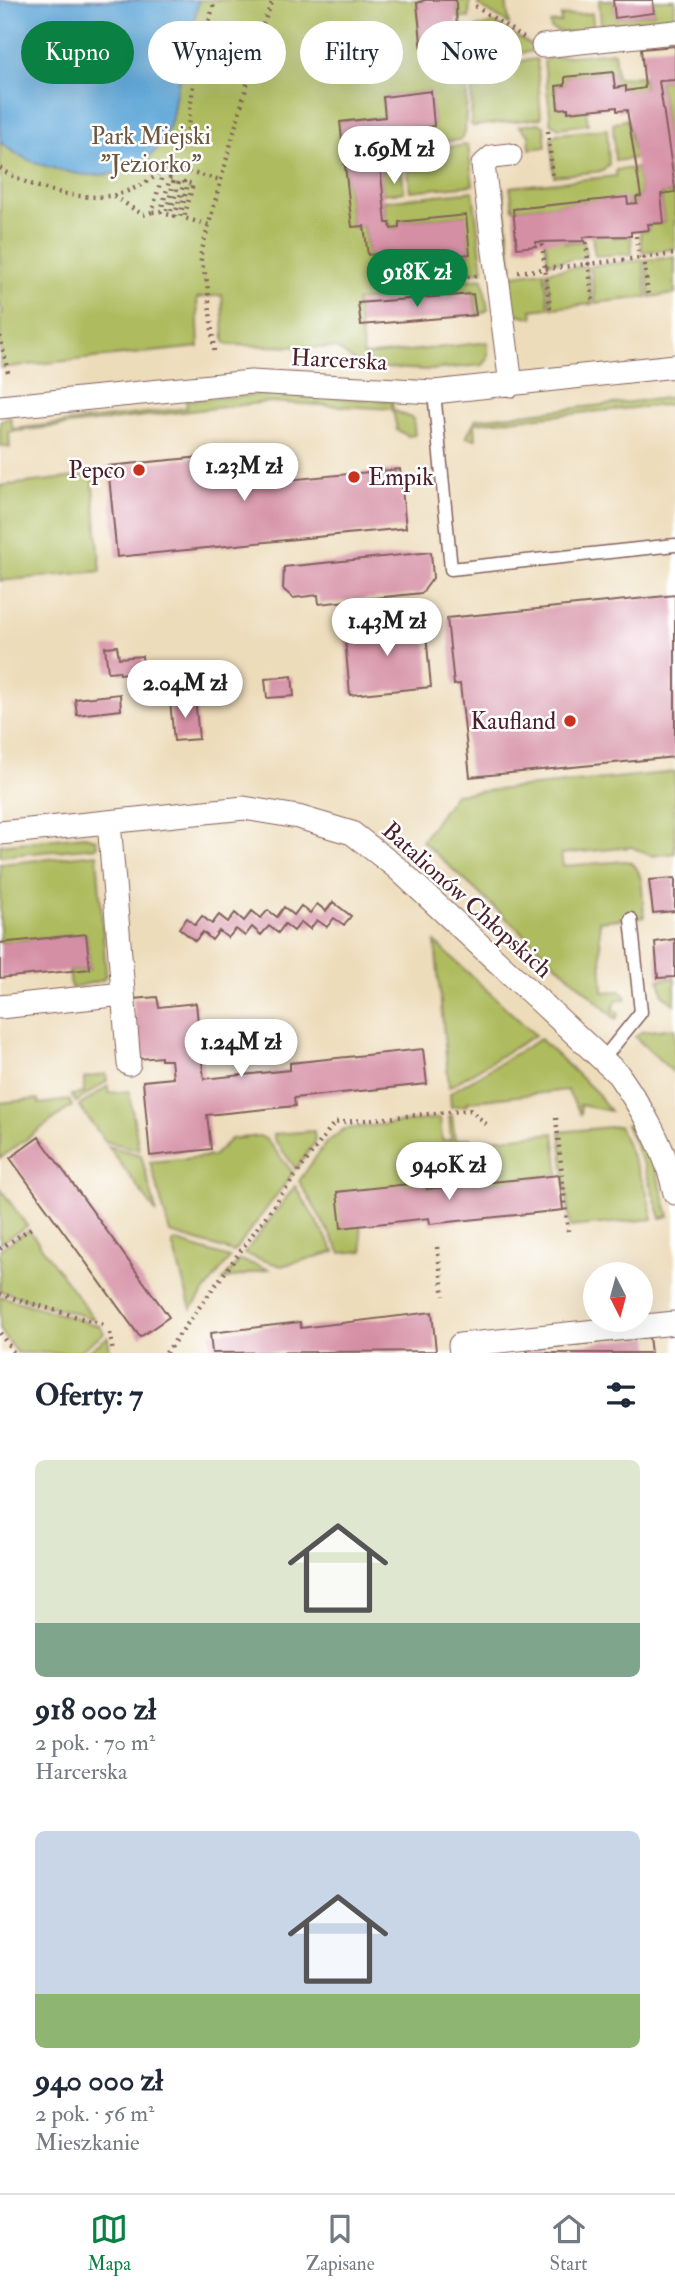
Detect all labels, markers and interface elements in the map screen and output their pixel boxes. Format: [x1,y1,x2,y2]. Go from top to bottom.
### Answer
chip: Kupno [21,21,134,84]
chip: Wynajem [148,21,286,84]
chip: Filtry [300,21,403,84]
chip: Nowe [417,21,522,84]
park label: Park Miejski "Jeziorko" [91,121,211,180]
pin: 1.69M zł [322,127,466,186]
text: 1.69M zł [354,134,434,163]
pin: 918K zł [352,250,482,309]
text: 918K zł [383,257,451,286]
street label: Harcerska [290,342,389,378]
pin: 1.23M zł [172,444,316,503]
text: 1.23M zł [205,451,283,480]
place label: Pepco [68,455,125,486]
marker: Pepco [131,462,147,478]
place label: Empik [368,462,434,493]
marker: Empik [346,469,362,485]
pin: 1.43M zł [315,598,459,658]
text: 1.43M zł [348,606,426,635]
pin: 2.04M zł [113,660,257,720]
text: 2.04M zł [143,668,227,697]
place label: Kaufland [471,706,556,737]
marker: Kaufland [562,713,578,729]
street label: Batalionów Chłopskich [375,815,559,985]
pin: 1.24M zł [169,1020,313,1079]
text: 1.24M zł [201,1027,281,1056]
pin: 940K zł [384,1142,514,1202]
text: 940K zł [412,1150,486,1179]
north arrow [583,1262,653,1332]
map controls [583,1262,653,1332]
icon: filters [602,1376,640,1414]
text: Oferty: 7 [35,1377,143,1414]
icon: home [275,1505,401,1631]
text: 918 000 zł [35,1691,156,1728]
text: 2 pok. · 70 m² [35,1728,155,1757]
text: Harcerska [35,1757,127,1786]
icon: home [275,1876,401,2002]
text: 940 000 zł [35,2062,163,2099]
text: 2 pok. · 56 m² [35,2099,155,2128]
text: Mieszkanie [35,2128,140,2157]
tab: Mapa [87,2210,131,2276]
tab: Zapisane [306,2210,375,2276]
tab: Start [550,2210,588,2276]

